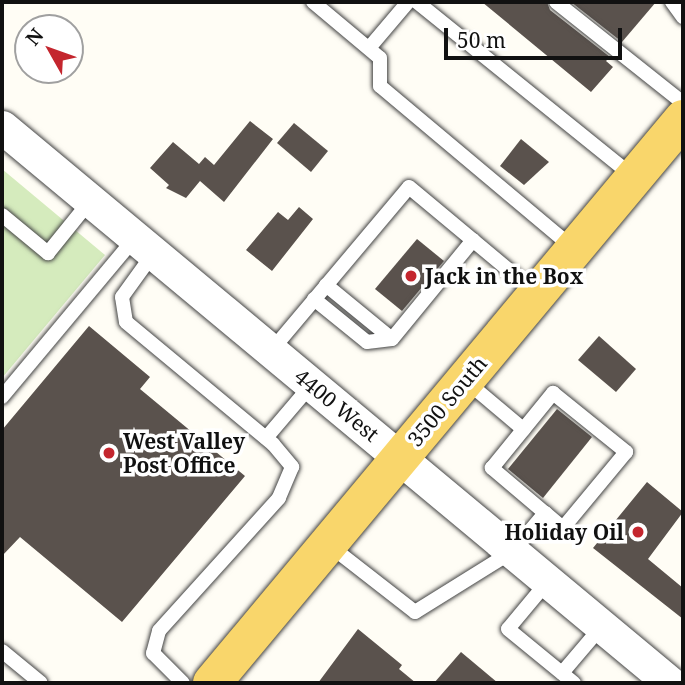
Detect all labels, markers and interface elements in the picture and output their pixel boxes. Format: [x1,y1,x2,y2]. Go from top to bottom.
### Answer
north arrow [14,14,84,84]
scale bar [447,14,626,58]
text: N [20,23,49,51]
text: 50 m [457,26,506,54]
place label: Jack in the Box [425,263,583,289]
marker: Jack in the Box [403,268,419,284]
street label: 3500 South [402,351,492,451]
street label: 4400 West [290,363,384,447]
place label: West Valley Post Office [123,428,245,478]
marker: West Valley Post Office [101,445,117,461]
place label: Holiday Oil [504,519,624,545]
marker: Holiday Oil [630,524,646,540]

